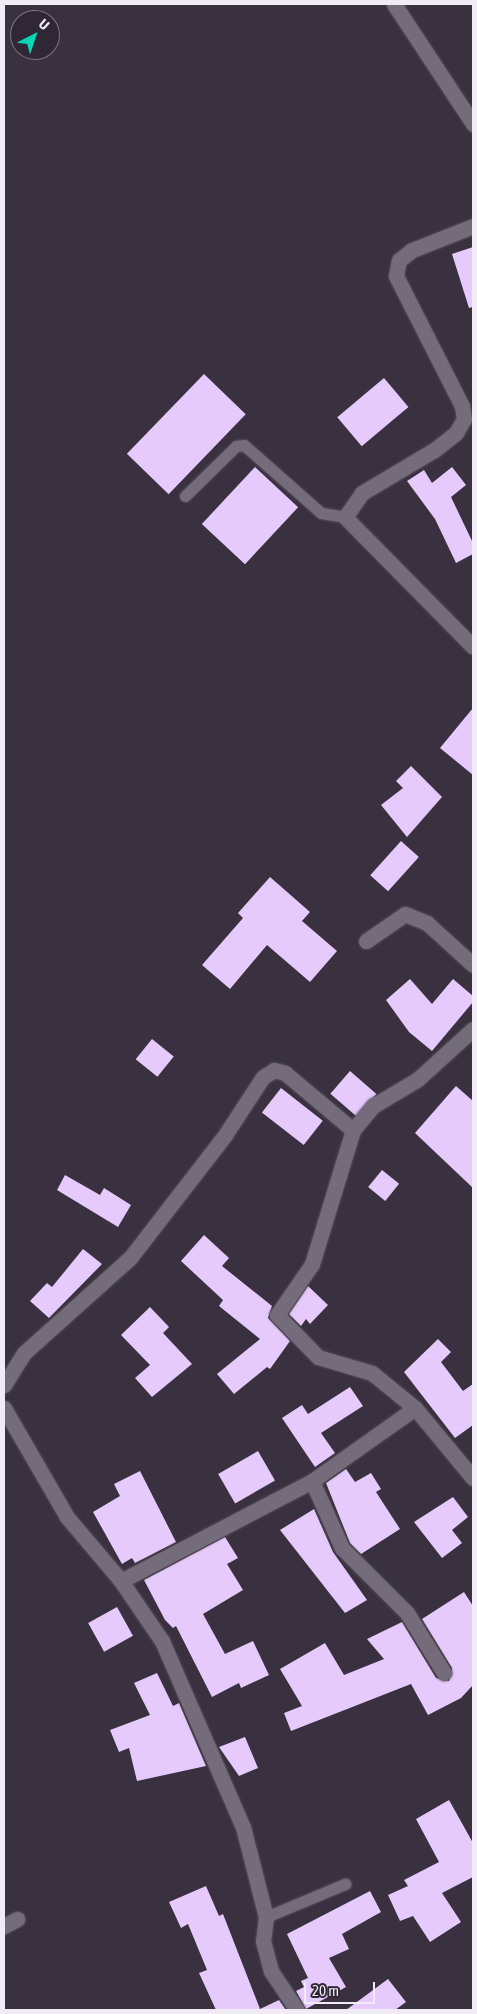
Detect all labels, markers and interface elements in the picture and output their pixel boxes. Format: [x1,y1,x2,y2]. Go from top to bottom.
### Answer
north arrow [10,10,60,60]
text: U [36,16,53,33]
scale bar [307,1972,378,2004]
text: 20 m [312,1982,339,1999]

